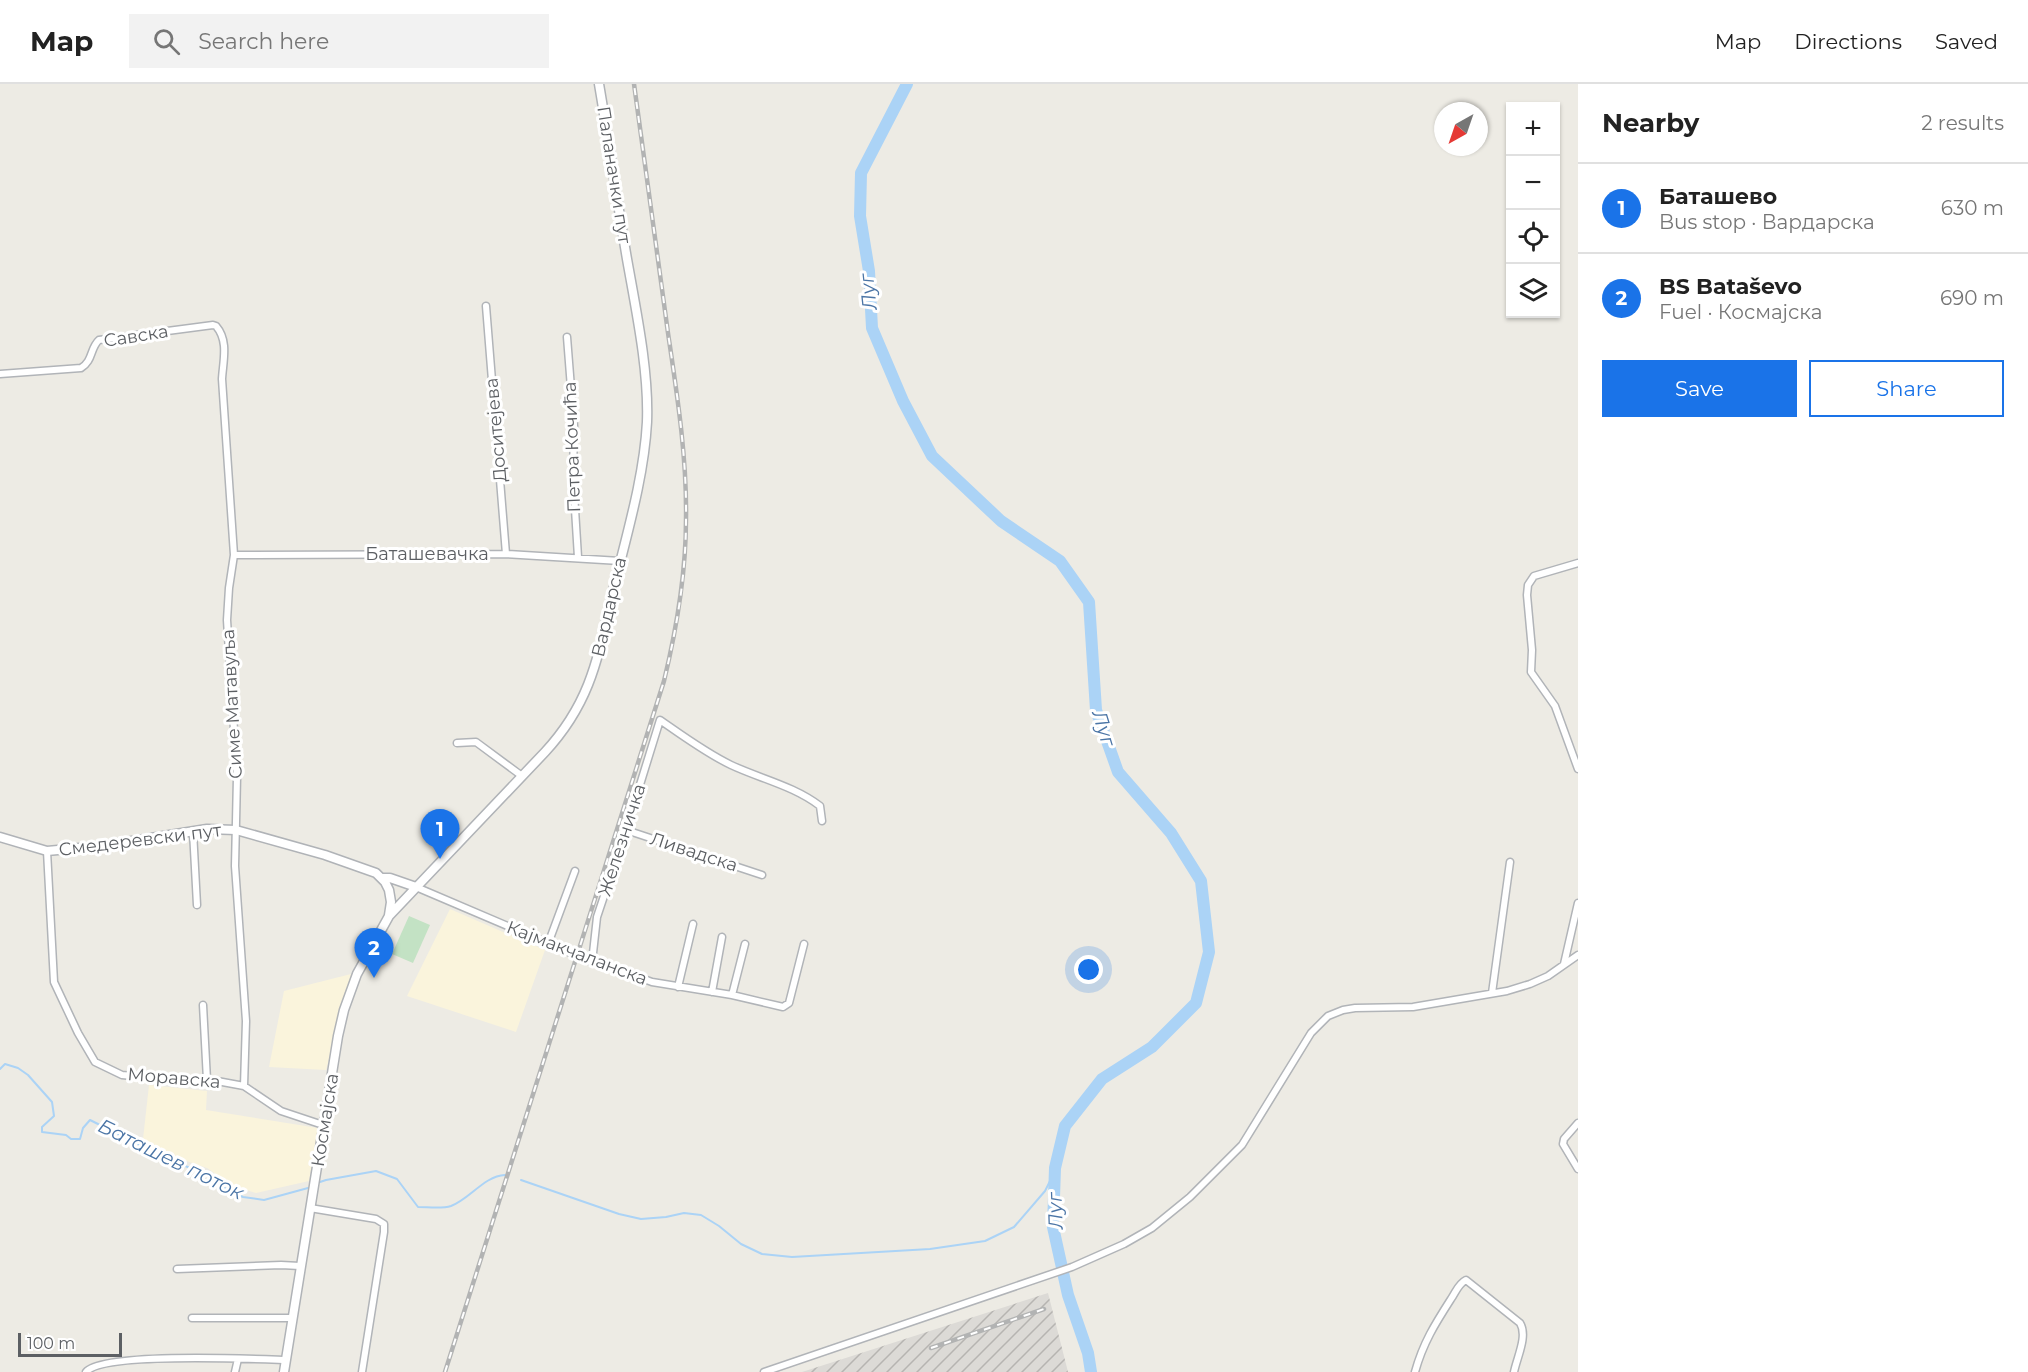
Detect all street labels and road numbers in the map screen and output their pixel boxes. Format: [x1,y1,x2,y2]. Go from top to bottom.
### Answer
street label: Паланачки пут [592,105,636,246]
street label: Савска [102,320,170,352]
street label: Доситејева [480,377,512,483]
street label: Петра Кочића [559,381,585,513]
street label: Баташевачка [365,543,489,565]
street label: Вардарска [587,555,631,659]
street label: Симе Матавуља [217,629,247,779]
street label: Железничка [593,781,651,899]
street label: Смедеревски пут [57,819,223,861]
street label: Ливадска [648,828,740,876]
street label: Кајмакчаланска [504,916,650,990]
street label: Моравска [127,1063,221,1093]
street label: Космајска [307,1072,343,1168]

